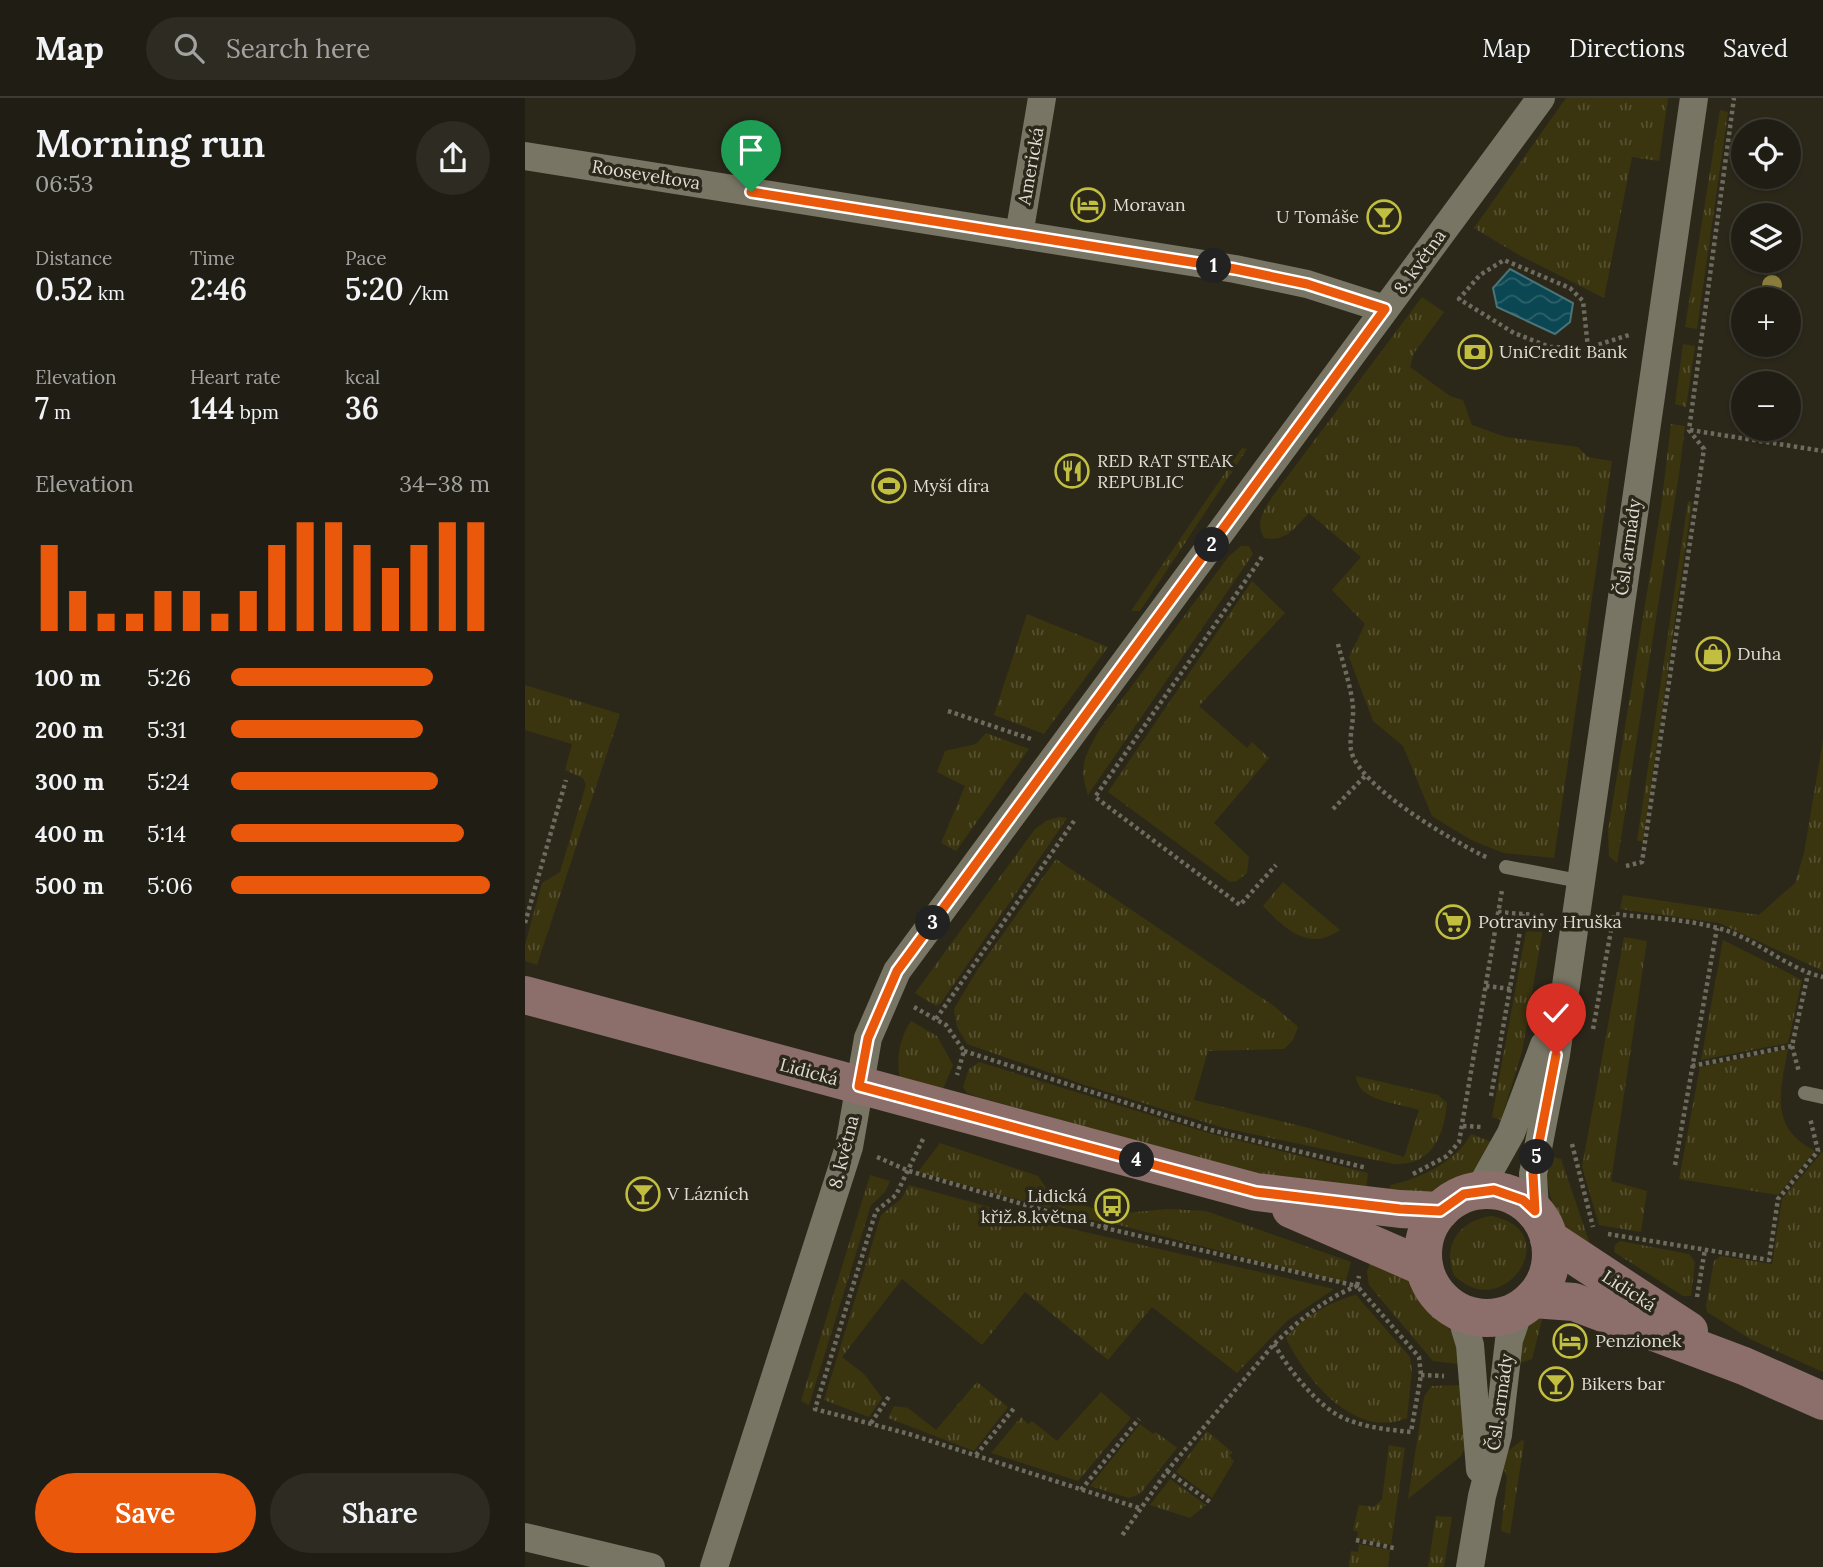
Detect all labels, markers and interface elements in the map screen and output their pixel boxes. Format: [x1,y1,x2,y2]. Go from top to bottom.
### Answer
search box [146,17,636,80]
text: Map [35,27,104,69]
icon: search [170,29,208,67]
text: Search here [226,32,370,65]
text: Map [1482,33,1531,64]
text: Directions [1569,33,1685,64]
text: Saved [1723,33,1788,64]
text: Morning run [35,119,265,167]
map controls [1731,119,1801,441]
button: locate [1731,119,1801,189]
pin [721,120,781,192]
button: share [416,121,490,195]
street label: Americká [1012,125,1049,208]
icon: arrive [732,131,770,169]
street label: Rooseveltova [590,155,702,194]
text: 06:53 [35,169,94,198]
hotel icon: Moravan [1069,186,1107,224]
place label: Moravan [1113,193,1186,216]
bar icon: U Tomáše [1365,198,1403,236]
button: layers [1731,203,1801,273]
place label: U Tomáše [1276,205,1359,228]
street label: 8. května [1388,225,1451,299]
text: Distance [35,246,112,270]
text: Time [190,246,235,270]
text: Pace [345,246,387,270]
pin: 1 [1197,248,1231,284]
text: 1 [1210,253,1217,277]
text: 0.52 [35,270,93,308]
text: 2:46 [190,270,247,308]
text: 5:20 [345,270,404,308]
text: km [93,281,125,305]
text: /km [404,281,449,305]
button: + [1731,287,1801,357]
bank icon: UniCredit Bank [1456,333,1494,371]
place label: UniCredit Bank [1499,340,1627,363]
text: Elevation [35,365,117,389]
text: Heart rate [190,365,281,389]
text: kcal [345,365,380,389]
button: − [1731,371,1801,441]
text: 7 [35,389,49,427]
text: 144 [190,389,235,427]
text: 36 [345,389,379,427]
text: m [49,400,71,424]
text: bpm [235,400,279,424]
place label: RED RAT STEAK REPUBLIC [1097,449,1234,493]
restaurant icon: RED RAT STEAK REPUBLIC [1053,452,1091,490]
sports icon: Myší díra [870,467,908,505]
text: Elevation [35,469,134,498]
text: 34–38 m [399,469,490,498]
place label: Myší díra [913,474,990,497]
street label: Čsl. armády [1609,497,1646,597]
pin: 2 [1195,528,1229,562]
text: 2 [1206,532,1217,556]
shop icon: Duha [1694,635,1732,673]
place label: Duha [1737,642,1781,665]
text: 100 m [35,663,101,692]
text: 5:26 [147,663,191,692]
text: 200 m [35,715,104,744]
text: 5:31 [147,715,186,744]
text: 300 m [35,767,104,796]
text: 5:24 [147,767,190,796]
text: 400 m [35,819,104,848]
text: 5:14 [147,819,186,848]
text: 500 m [35,871,104,900]
text: 5:06 [147,871,193,900]
supermarket icon: Potraviny Hruška [1434,903,1472,941]
pin: 3 [915,906,951,940]
text: 3 [927,910,938,934]
place label: Potraviny Hruška [1478,910,1622,933]
pin [1526,983,1586,1055]
icon: check [1537,994,1575,1032]
street label: Lidická [777,1053,841,1090]
street label: 8. května [823,1113,864,1191]
pin: 5 [1520,1140,1555,1174]
pin: 4 [1119,1142,1155,1178]
text: 5 [1531,1144,1542,1168]
text: 4 [1131,1147,1142,1171]
bar icon: V Lázních [624,1175,662,1213]
place label: V Lázních [666,1182,749,1205]
place label: Lidická křiž.8.května [981,1184,1087,1228]
bus stop icon: Lidická křiž.8.května [1093,1187,1131,1225]
street label: Lidická [1598,1265,1661,1317]
hotel icon: Penzionek [1551,1322,1589,1360]
place label: Penzionek [1595,1329,1682,1352]
street label: Čsl. armády [1481,1352,1518,1452]
bar icon: Bikers bar [1537,1365,1575,1403]
place label: Bikers bar [1581,1372,1665,1395]
button: Save [35,1473,256,1553]
button: Share [270,1473,490,1553]

